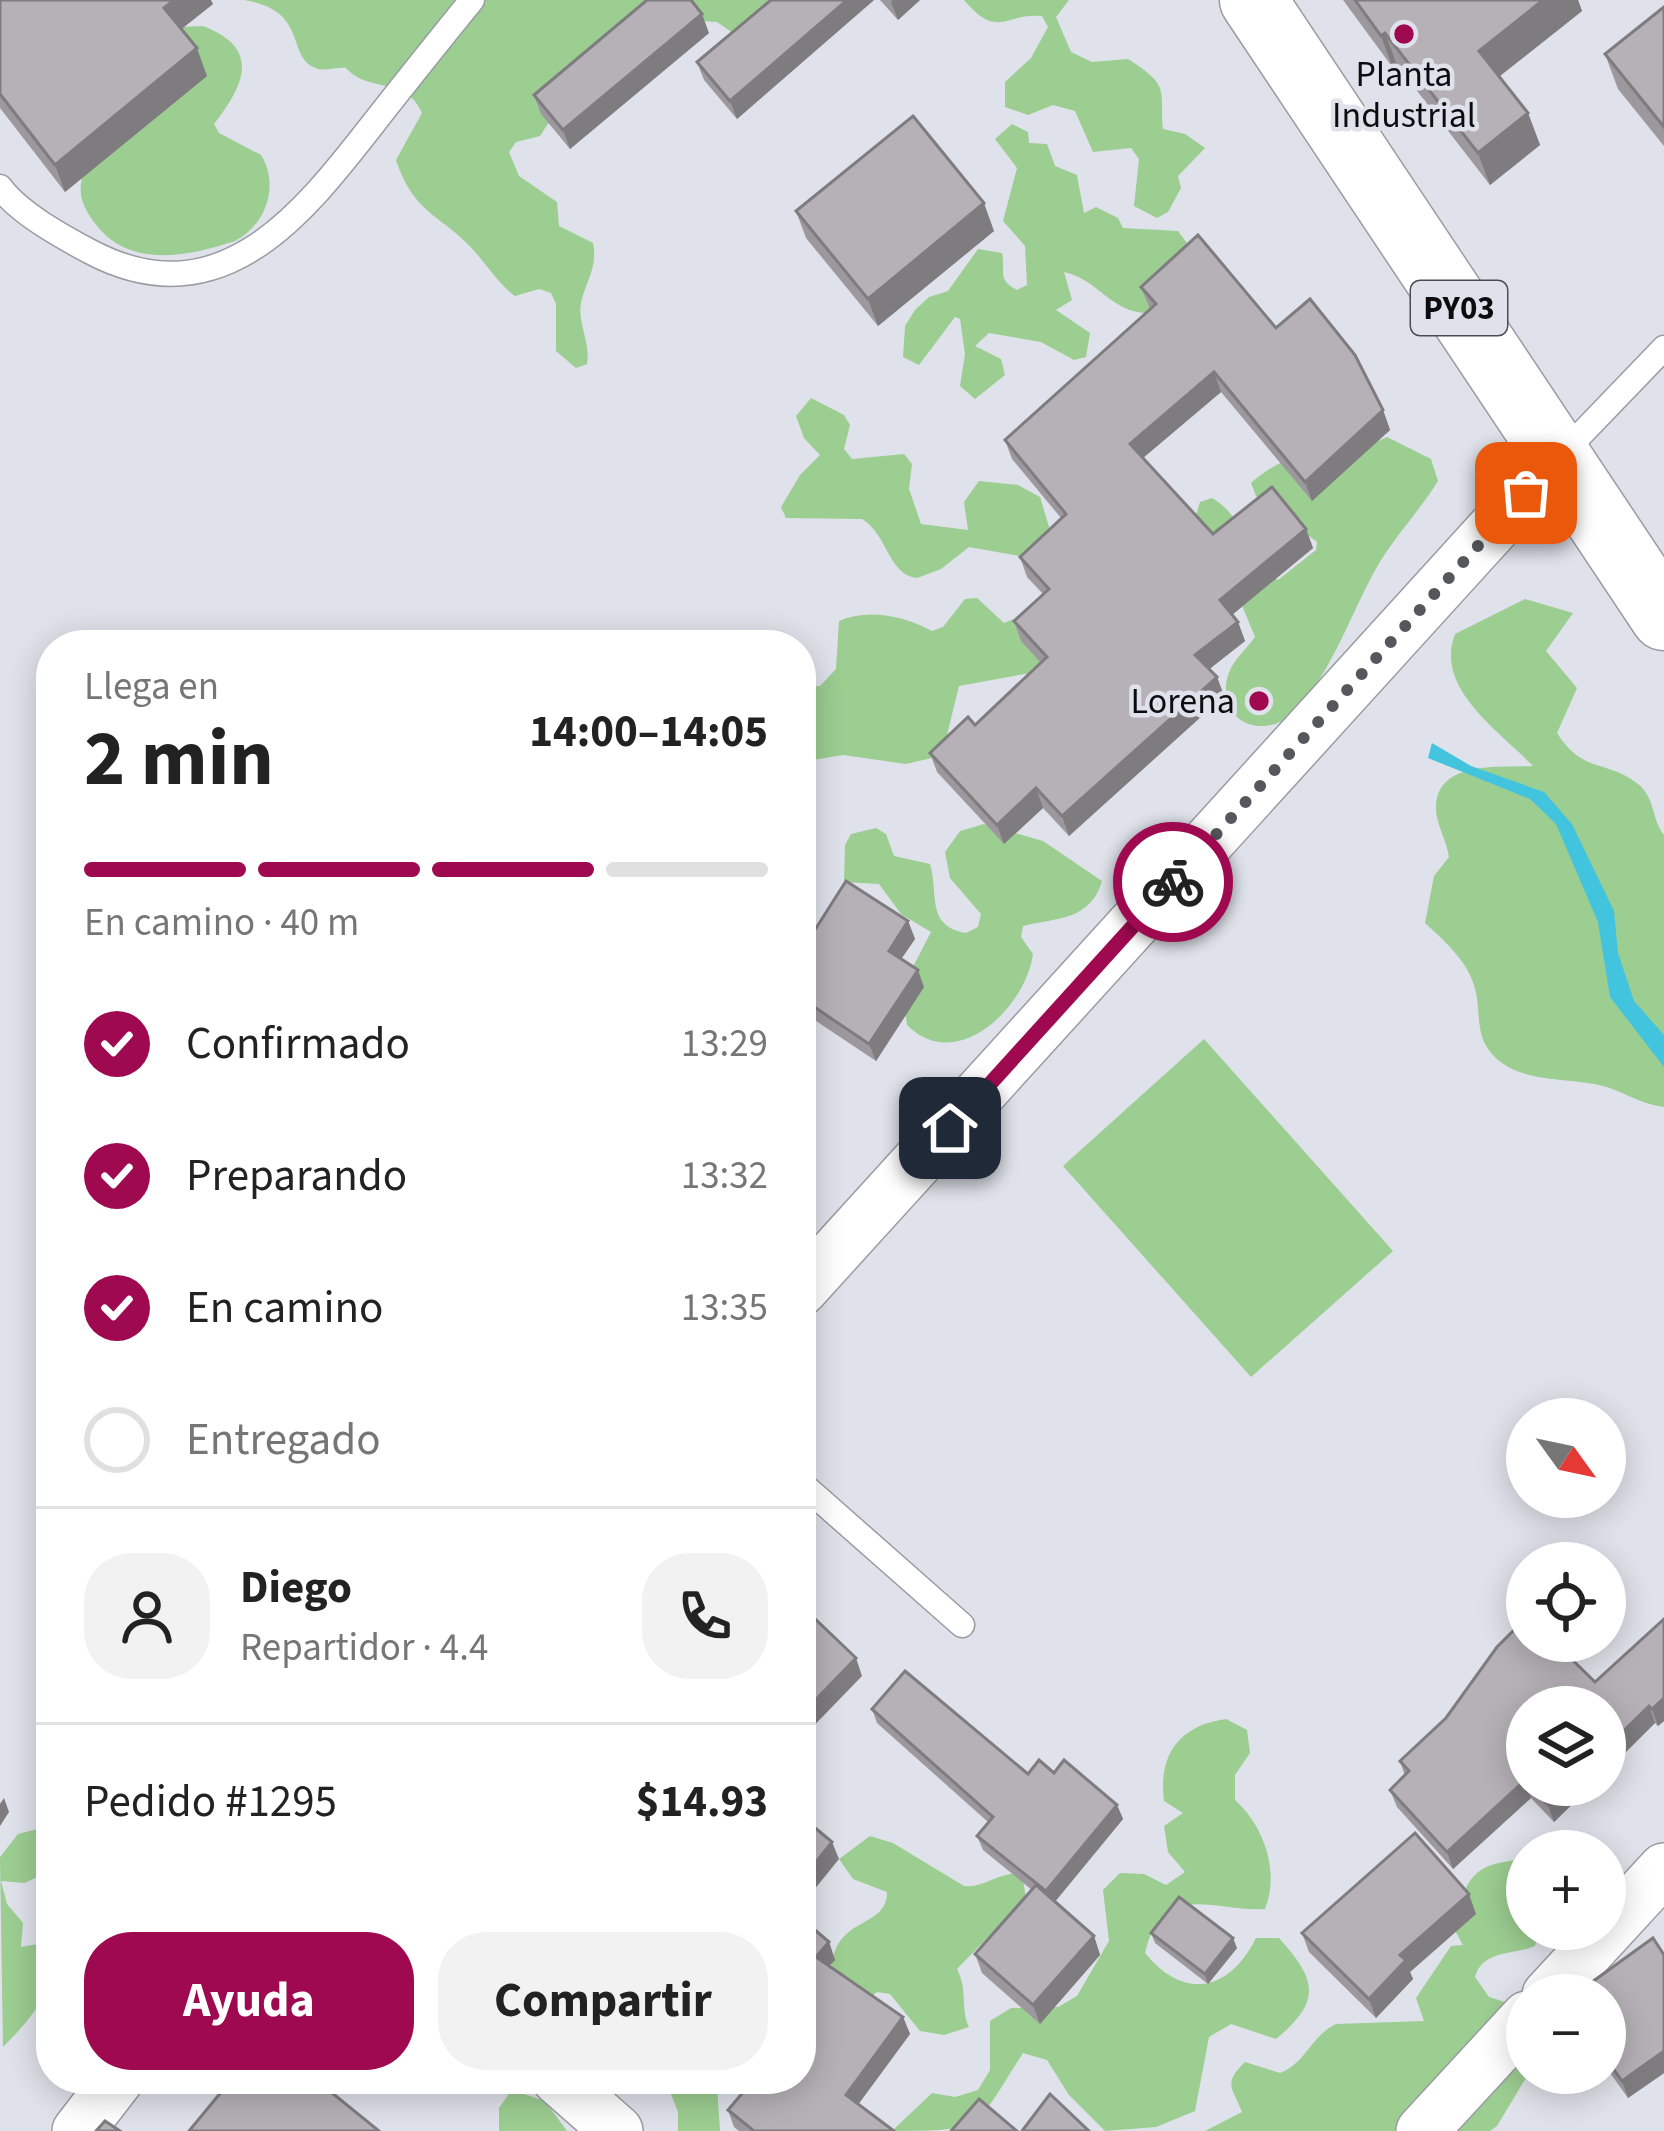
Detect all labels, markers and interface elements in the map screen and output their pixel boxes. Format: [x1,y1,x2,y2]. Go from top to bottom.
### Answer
marker: Planta Industrial [1391,21,1417,47]
place label: Planta Industrial [1332,49,1476,141]
road number: PY03 [1411,281,1507,335]
pin [1475,442,1577,544]
icon: bag [1493,460,1559,526]
text: Llega en [84,659,219,715]
place label: Lorena [1131,676,1235,727]
marker: Lorena [1246,688,1272,714]
text: 14:00–14:05 [529,700,768,764]
text: 2 min [84,704,274,815]
courier [1113,822,1233,942]
icon: bike [1140,849,1206,915]
text: En camino · 40 m [84,895,359,951]
icon: check [84,1011,150,1077]
text: Confirmado [186,1012,410,1076]
text: 13:29 [681,1016,768,1072]
pin [899,1077,1001,1179]
icon: home [917,1095,983,1161]
icon: check [84,1143,150,1209]
text: Preparando [186,1144,407,1208]
text: 13:32 [681,1148,768,1204]
icon: check [84,1275,150,1341]
text: En camino [186,1276,383,1340]
text: 13:35 [681,1280,768,1336]
north arrow [1506,1398,1626,1518]
map controls [1506,1398,1626,2094]
text: Entregado [186,1408,381,1472]
button: locate [1506,1542,1626,1662]
button: person [84,1553,210,1679]
button: phone [642,1553,768,1679]
text: Diego [240,1556,352,1620]
text: Repartidor · 4.4 [240,1620,488,1676]
button: layers [1506,1686,1626,1806]
text: Pedido #1295 [84,1770,337,1834]
text: $14.93 [636,1770,768,1834]
button: + [1506,1830,1626,1950]
button: Ayuda [84,1932,414,2070]
button: Compartir [438,1932,768,2070]
button: − [1506,1974,1626,2094]

